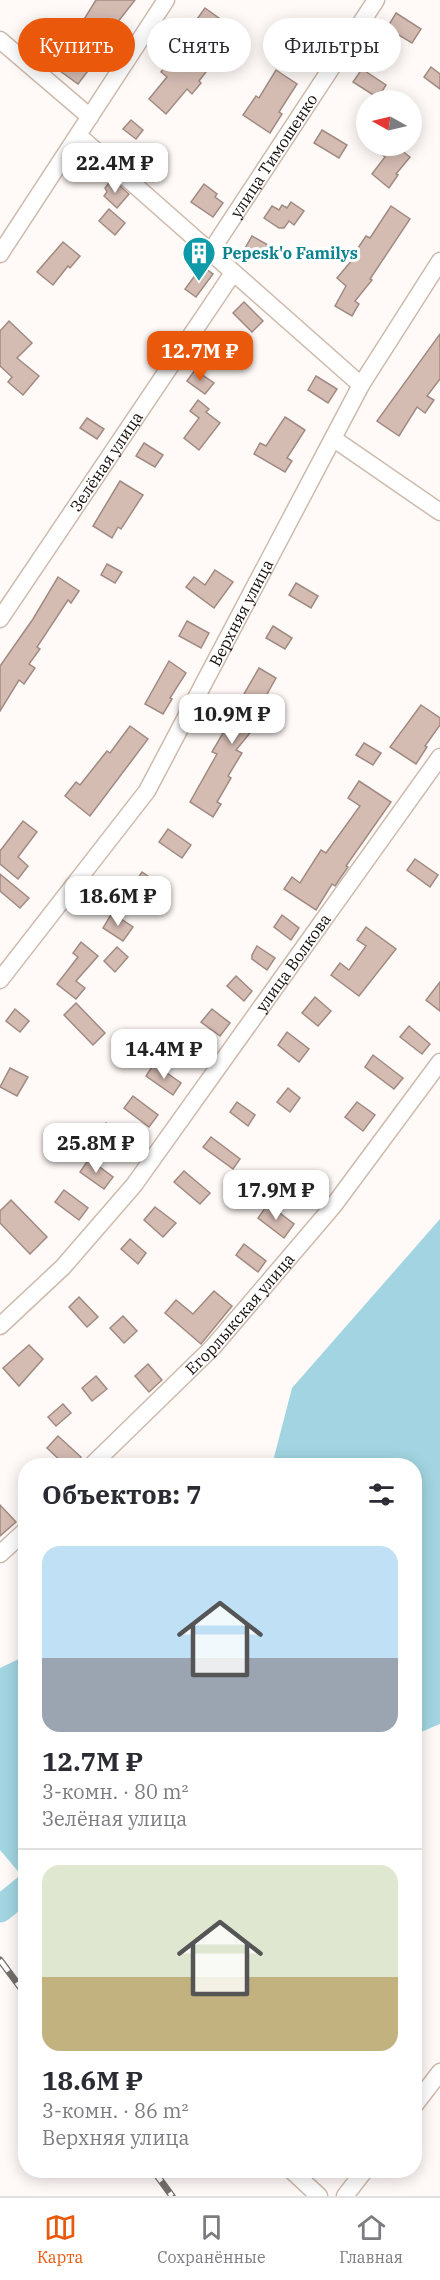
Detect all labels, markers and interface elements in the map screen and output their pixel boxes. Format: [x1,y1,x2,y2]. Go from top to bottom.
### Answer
chip: Купить [18,18,135,72]
chip: Снять [147,18,251,72]
chip: Фильтры [263,18,401,72]
street label: улица Тимошенко [226,90,322,221]
north arrow [356,90,422,156]
map controls [356,90,422,156]
pin: 22.4M ₽ [60,143,170,194]
text: 22.4M ₽ [76,149,154,176]
building icon: Pepesk'o Familys [181,235,217,282]
place label: Pepesk'o Familys [222,243,358,263]
pin: 12.7M ₽ [145,331,255,382]
text: 12.7M ₽ [161,337,239,364]
street label: Зелёная улица [65,407,147,515]
street label: Верхняя улица [205,556,277,670]
pin: 10.9M ₽ [177,694,287,745]
text: 10.9M ₽ [193,700,271,727]
pin: 18.6M ₽ [63,876,173,927]
text: 18.6M ₽ [79,882,157,909]
street label: улица Волкова [251,909,335,1016]
pin: 14.4M ₽ [109,1029,219,1080]
text: 14.4M ₽ [125,1035,203,1062]
pin: 25.8M ₽ [41,1123,151,1174]
text: 25.8M ₽ [57,1129,135,1156]
pin: 17.9M ₽ [221,1170,331,1221]
text: 17.9M ₽ [237,1176,315,1203]
street label: Егорлыкская улица [181,1249,299,1379]
text: Объектов: 7 [42,1477,202,1511]
icon: filters [365,1478,398,1511]
icon: home [166,1585,274,1693]
text: 12.7M ₽ [42,1744,143,1778]
text: 3-комн. · 80 m² [42,1778,189,1805]
text: Зелёная улица [42,1805,187,1832]
icon: home [166,1904,274,2012]
text: 18.6M ₽ [42,2063,143,2097]
text: 3-комн. · 86 m² [42,2097,189,2124]
text: Верхняя улица [42,2124,190,2151]
tab: Карта [37,2211,83,2267]
tab: Сохранённые [157,2211,266,2267]
tab: Главная [339,2211,403,2267]

